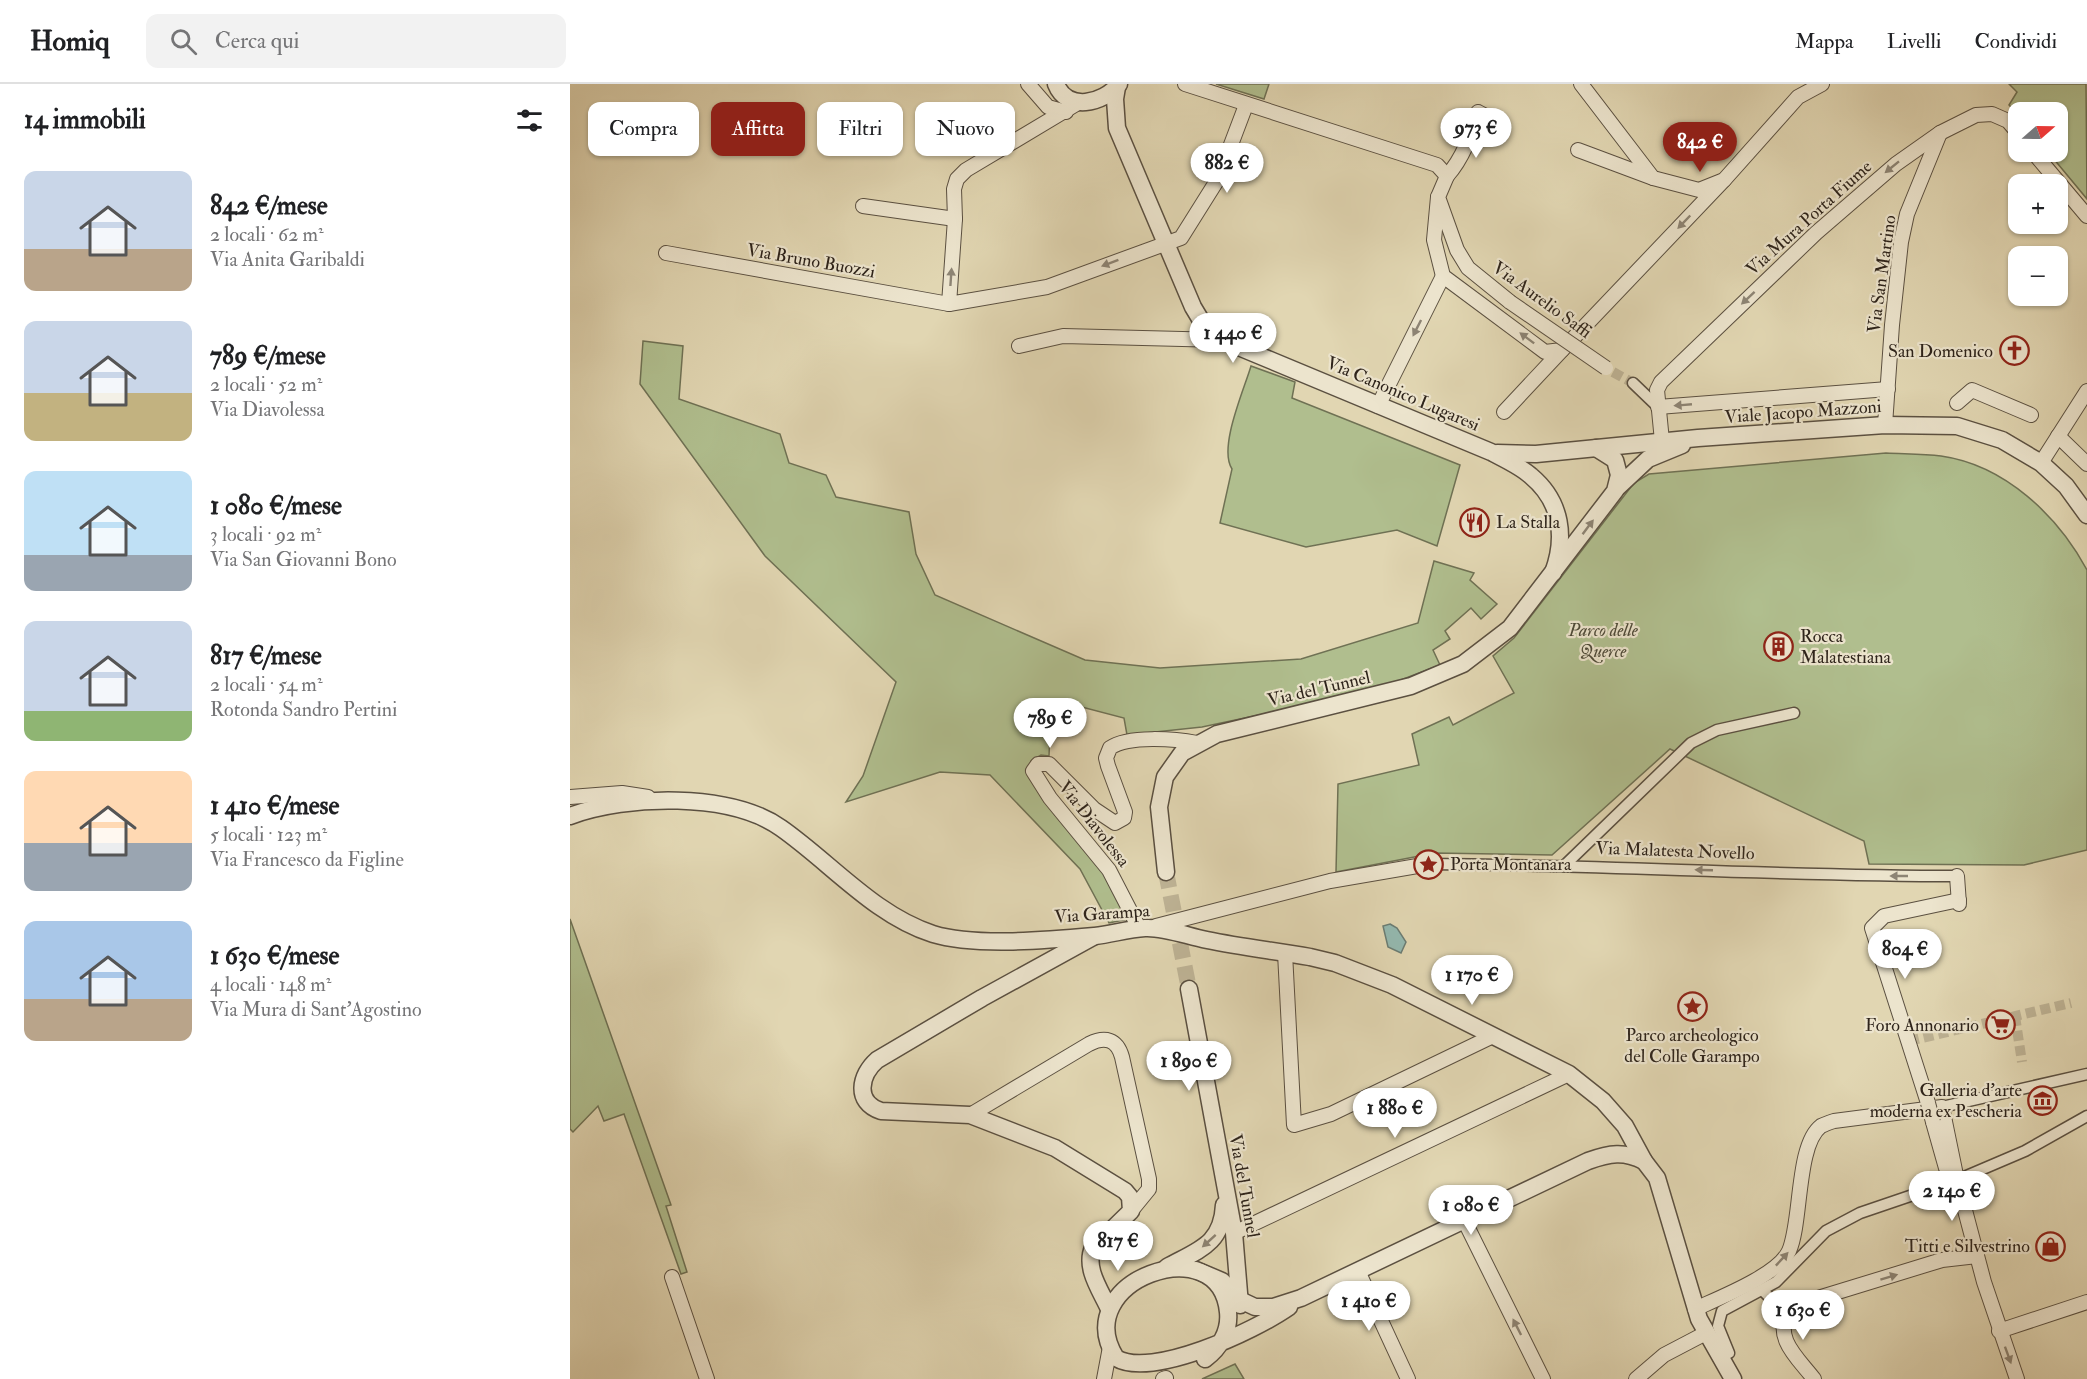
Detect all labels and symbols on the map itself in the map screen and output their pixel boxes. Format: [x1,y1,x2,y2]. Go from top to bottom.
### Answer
north arrow [2008,102,2068,162]
pin: 973 € [1434,108,1518,159]
pin: 842 € [1658,122,1742,173]
pin: 882 € [1185,143,1269,194]
street label: Via Mura Porta Fiume [1741,155,1877,281]
one-way arrow [1885,160,1900,173]
street label: Via San Martino [1862,213,1902,335]
one-way arrow [1678,214,1691,229]
street label: Via Bruno Buozzi [745,238,877,284]
street label: Via Aurelio Saffi [1488,256,1597,344]
one-way arrow [1101,259,1119,269]
one-way arrow [946,267,956,286]
one-way arrow [1741,291,1756,305]
pin: 1 440 € [1178,313,1288,364]
one-way arrow [1412,320,1422,337]
one-way arrow [1520,332,1536,344]
church icon: San Domenico [1998,335,2030,367]
place label: San Domenico [1888,340,1993,363]
street label: Via Canonico Lugaresi [1323,351,1483,437]
street label: Viale Jacopo Mazzoni [1724,395,1882,429]
one-way arrow [1674,400,1693,410]
restaurant icon: La Stalla [1459,506,1491,538]
place label: La Stalla [1496,511,1561,534]
one-way arrow [1582,519,1594,534]
park label: Parco delle Querce [1567,619,1639,663]
place label: Rocca Malatestiana [1800,625,1892,669]
building icon: Rocca Malatestiana [1763,630,1795,662]
street label: Via del Tunnel [1265,666,1373,712]
pin: 789 € [1008,698,1092,749]
street label: Via Diavolessa [1053,776,1135,872]
street label: Via Malatesta Novello [1595,837,1755,865]
place icon: Porta Montanara [1413,848,1445,880]
place label: Porta Montanara [1450,853,1572,876]
one-way arrow [1694,866,1713,875]
one-way arrow [1889,871,1908,881]
street label: Via Garampa [1053,899,1151,929]
pin: 804 € [1863,929,1947,980]
pin: 1 170 € [1417,955,1527,1006]
place icon: Parco archeologico del Colle Garampo [1676,990,1708,1022]
supermarket icon: Foro Annonario [1984,1009,2016,1041]
place label: Foro Annonario [1865,1014,1979,1037]
place label: Parco archeologico del Colle Garampo [1624,1024,1760,1068]
pin: 1 890 € [1134,1041,1244,1092]
place label: Galleria d'arte moderna ex Pescheria [1870,1079,2023,1123]
museum icon: Galleria d'arte moderna ex Pescheria [2027,1084,2059,1116]
pin: 1 880 € [1340,1088,1450,1139]
street label: Via del Tunnel [1224,1132,1265,1240]
pin: 2 140 € [1897,1171,2007,1222]
pin: 1 080 € [1416,1185,1526,1236]
pin: 817 € [1076,1221,1160,1272]
shop icon: Titti e Silvestrino [2035,1230,2067,1262]
one-way arrow [1202,1235,1217,1248]
place label: Titti e Silvestrino [1905,1235,2030,1258]
one-way arrow [1774,1252,1788,1266]
one-way arrow [1880,1271,1898,1281]
pin: 1 410 € [1314,1281,1424,1332]
pin: 1 630 € [1748,1290,1858,1341]
one-way arrow [1512,1318,1522,1335]
one-way arrow [2004,1346,2013,1364]

